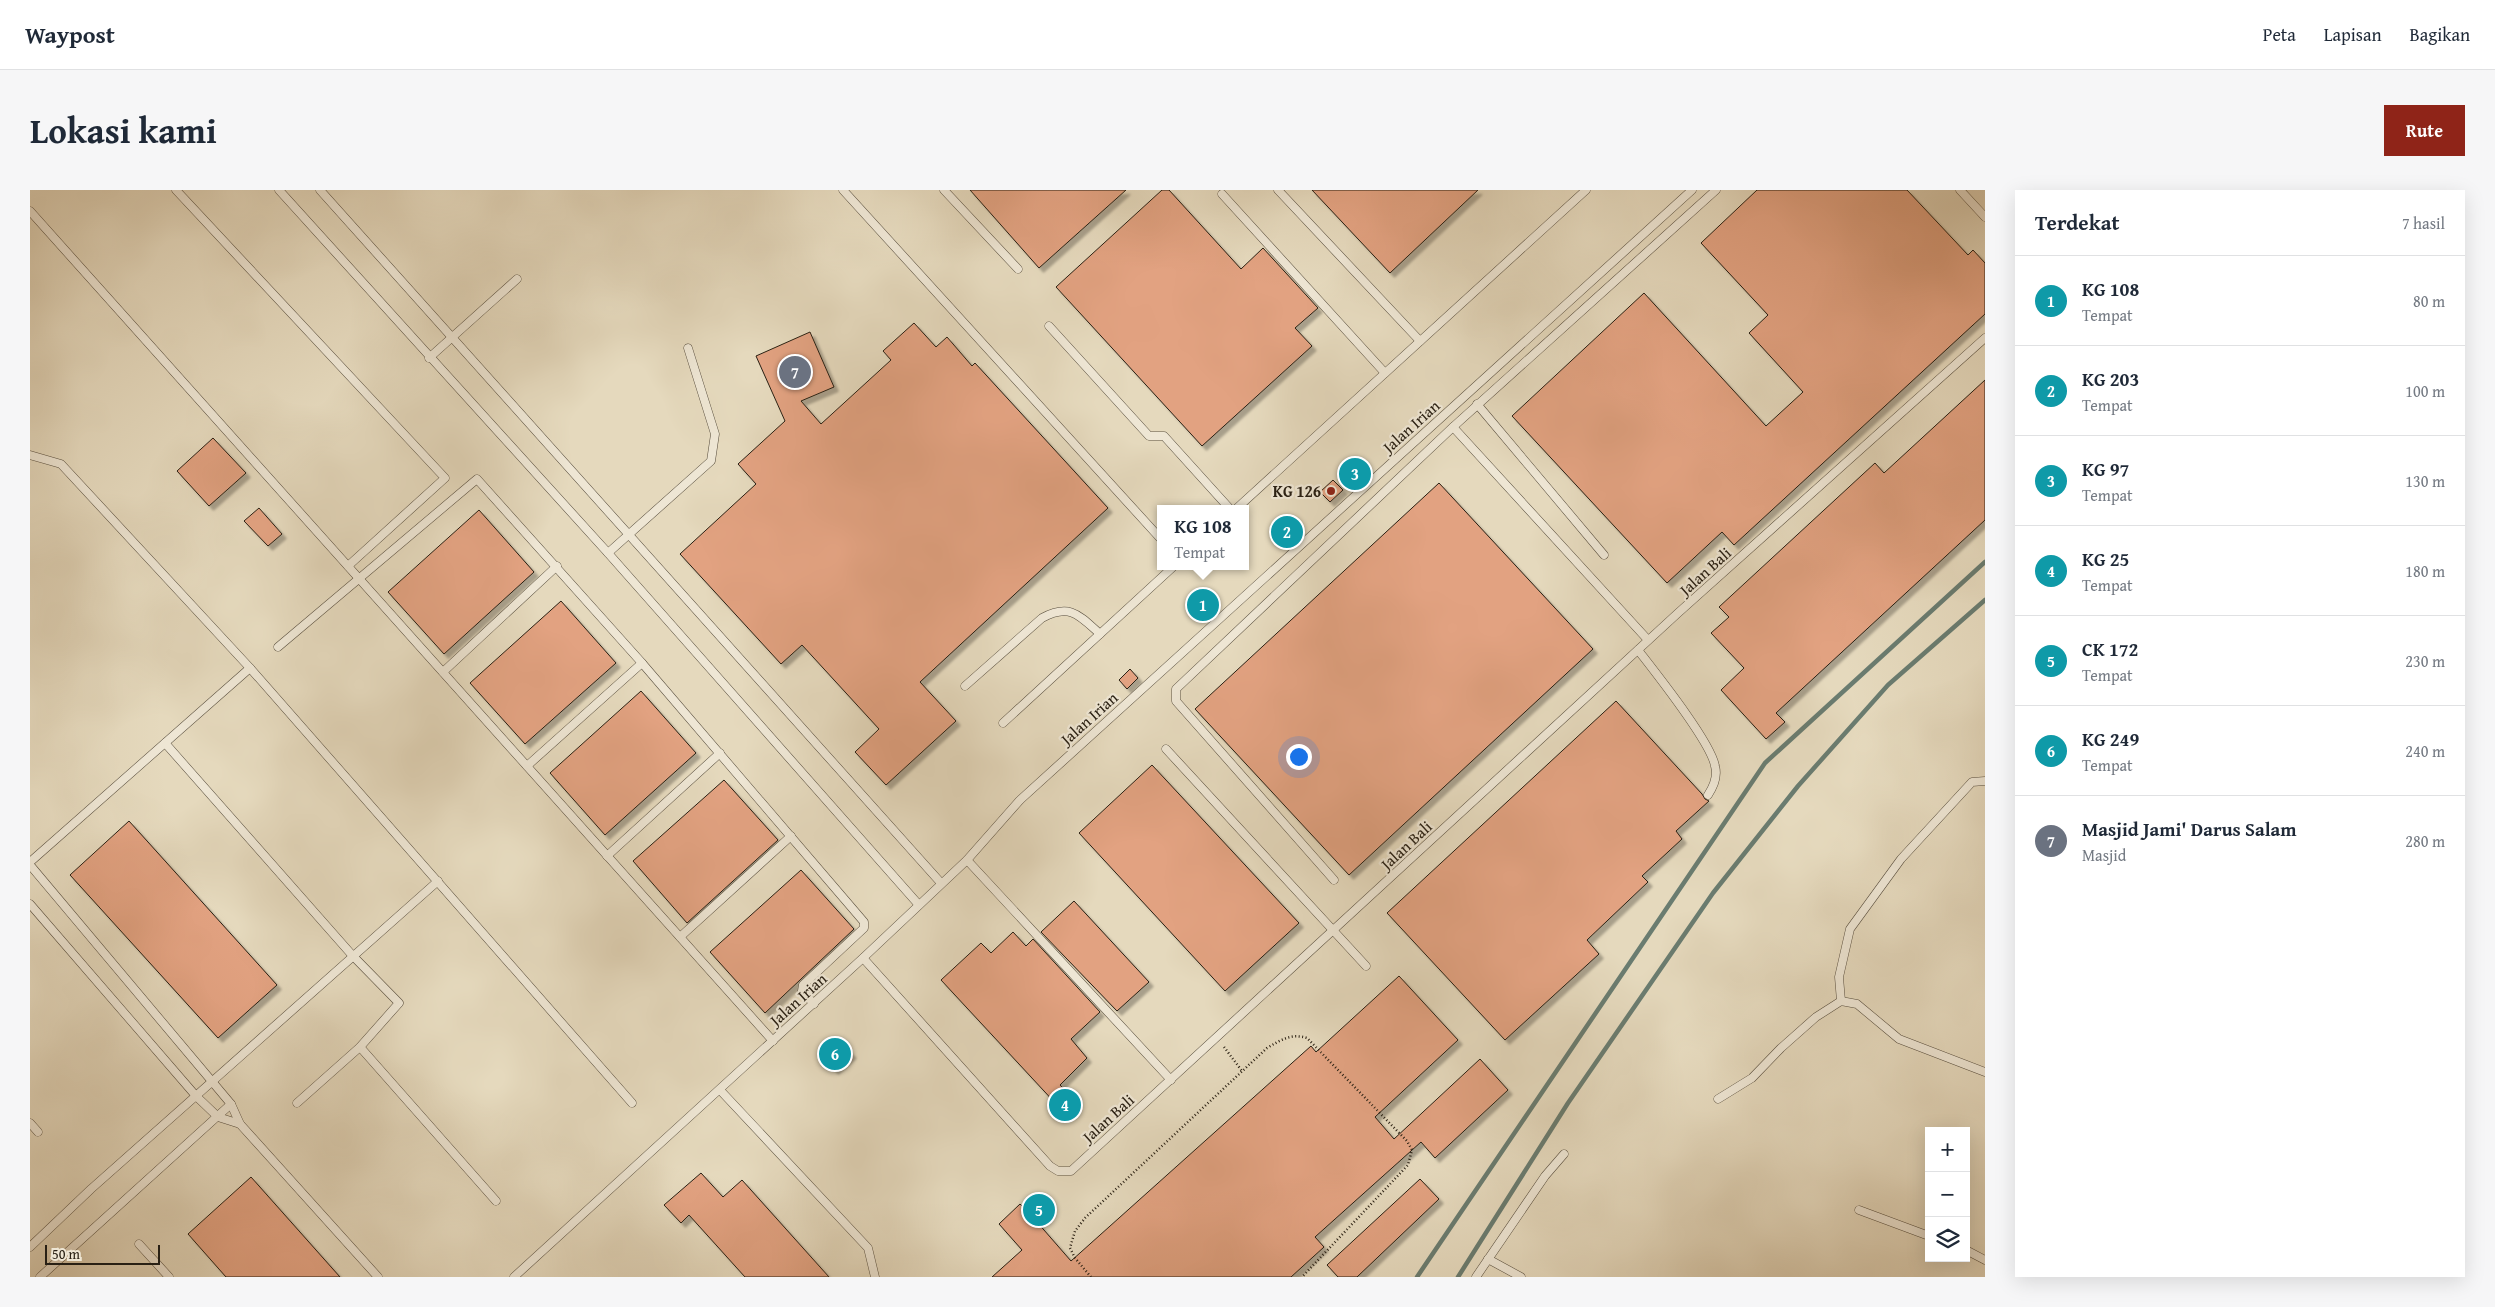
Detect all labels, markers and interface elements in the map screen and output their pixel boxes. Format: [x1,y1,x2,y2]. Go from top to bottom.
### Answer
text: Waypost [25,17,115,52]
text: Peta [2263,21,2296,48]
text: Lapisan [2324,21,2382,48]
text: Bagikan [2410,21,2470,48]
text: Lokasi kami [30,105,217,156]
button: Rute [2384,105,2465,156]
text: Terdekat [2035,207,2119,238]
text: 7 hasil [2402,211,2445,235]
text: KG 108 [2082,275,2139,303]
text: 1 [2047,289,2055,313]
text: 80 m [2413,289,2445,313]
text: Tempat [2082,303,2133,327]
pin: 7 [779,353,811,391]
text: KG 203 [2082,365,2139,393]
text: 2 [2047,379,2055,403]
text: 100 m [2405,379,2445,403]
text: Tempat [2082,393,2133,417]
street label: Jalan Irian [1376,394,1445,460]
pin: 3 [1339,455,1371,493]
text: KG 97 [2082,455,2129,483]
text: 3 [2047,469,2055,493]
text: 130 m [2405,469,2445,493]
place label: KG 126 [1273,479,1321,503]
text: Tempat [2082,483,2133,507]
marker: KG 126 [1325,485,1337,497]
popup [1157,505,1249,570]
text: KG 108 [1174,512,1232,540]
pin: 2 [1271,513,1303,551]
text: Tempat [1174,540,1225,564]
street label: Jalan Bali [1672,541,1737,602]
text: KG 25 [2082,545,2129,573]
text: 4 [2047,559,2055,583]
text: 180 m [2405,559,2445,583]
text: Tempat [2082,573,2133,597]
pin: 1 [1187,586,1219,624]
text: CK 172 [2082,635,2138,663]
text: 5 [2047,649,2055,673]
text: 230 m [2405,649,2445,673]
text: Tempat [2082,663,2133,687]
street label: Jalan Irian [1054,686,1123,752]
text: KG 249 [2082,725,2139,753]
text: 6 [2047,739,2055,763]
text: 240 m [2405,739,2445,763]
your location [1286,744,1312,770]
text: Tempat [2082,753,2133,777]
street label: Jalan Bali [1373,814,1438,877]
text: Masjid Jami' Darus Salam [2082,815,2297,843]
text: 7 [2047,829,2055,853]
text: 280 m [2405,829,2445,853]
text: Masjid [2082,843,2126,867]
street label: Jalan Irian [763,967,832,1033]
pin: 6 [819,1035,851,1073]
pin: 4 [1049,1086,1081,1124]
street label: Jalan Bali [1075,1088,1140,1149]
map controls [1925,1127,1970,1262]
button: + [1925,1127,1970,1172]
button: − [1925,1172,1970,1217]
pin: 5 [1023,1191,1055,1229]
button: layers [1925,1217,1970,1262]
scale bar [45,1242,160,1265]
text: 50 m [52,1244,80,1264]

